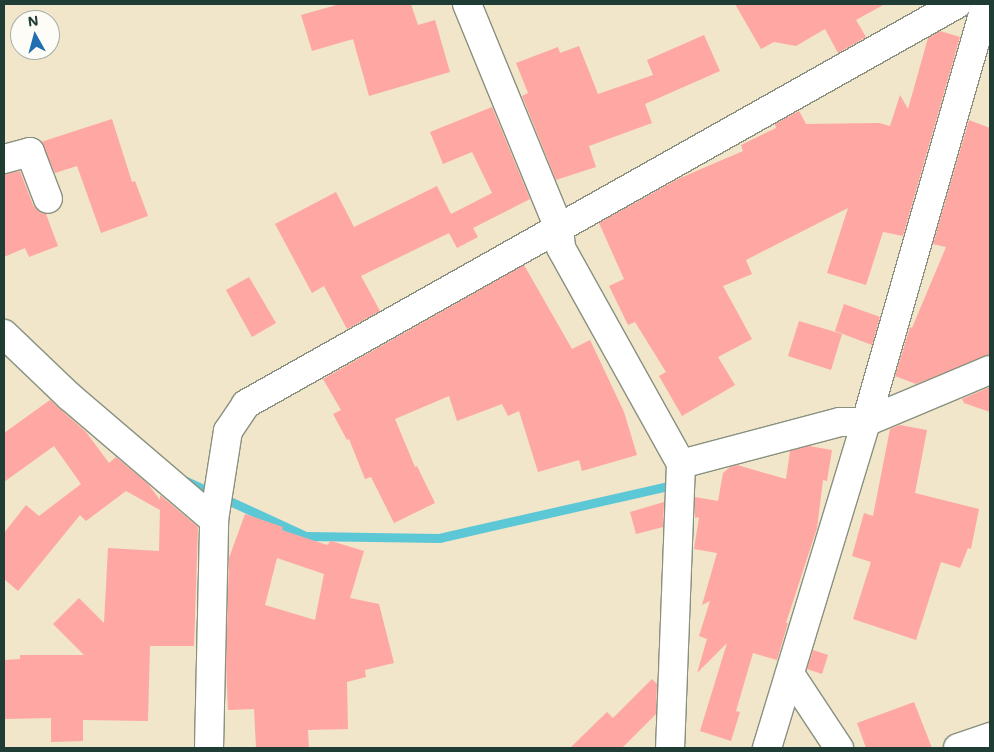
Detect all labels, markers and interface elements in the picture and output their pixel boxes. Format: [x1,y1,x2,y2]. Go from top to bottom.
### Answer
north arrow [10,10,60,60]
text: N [27,11,40,31]

